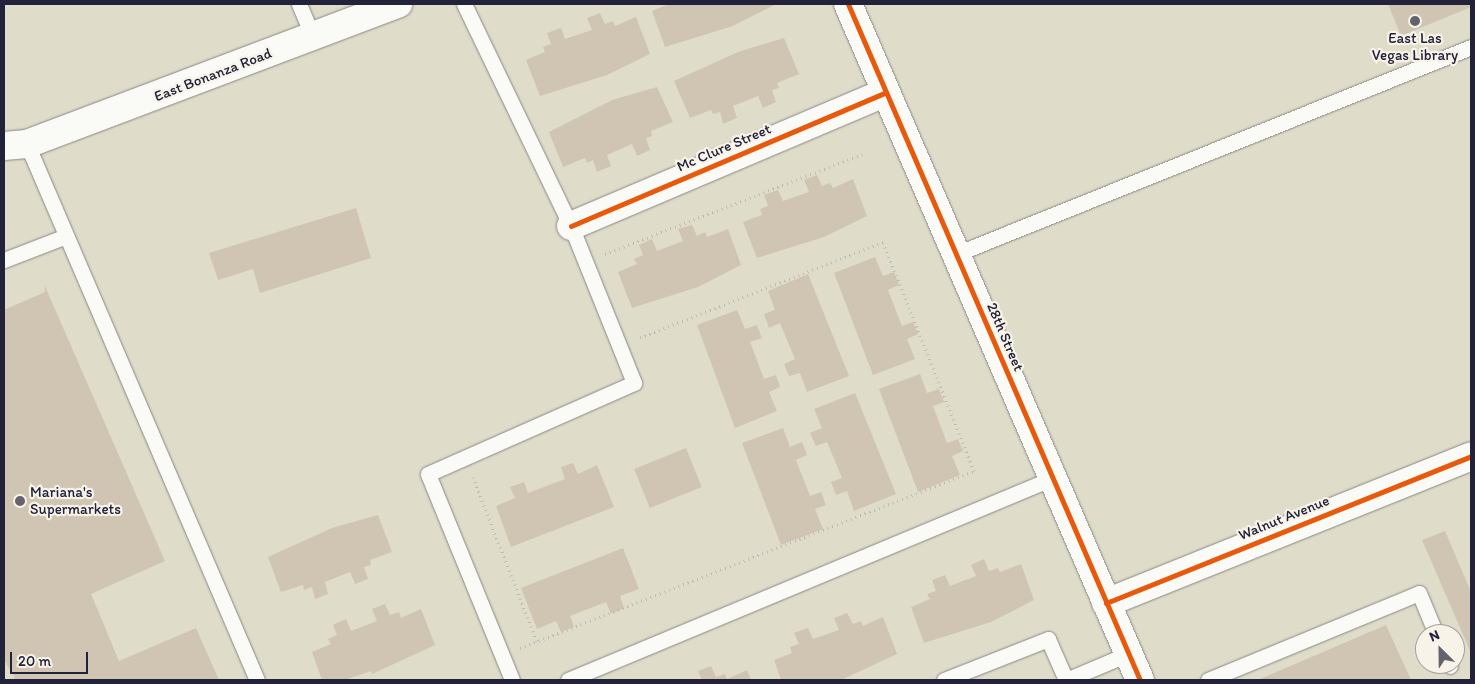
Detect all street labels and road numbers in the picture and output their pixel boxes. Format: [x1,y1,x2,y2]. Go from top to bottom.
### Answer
street label: East Bonanza Road [152,44,274,106]
street label: Mc Clure Street [674,120,774,176]
street label: 28th Street [983,300,1027,374]
street label: Walnut Avenue [1236,492,1332,544]

